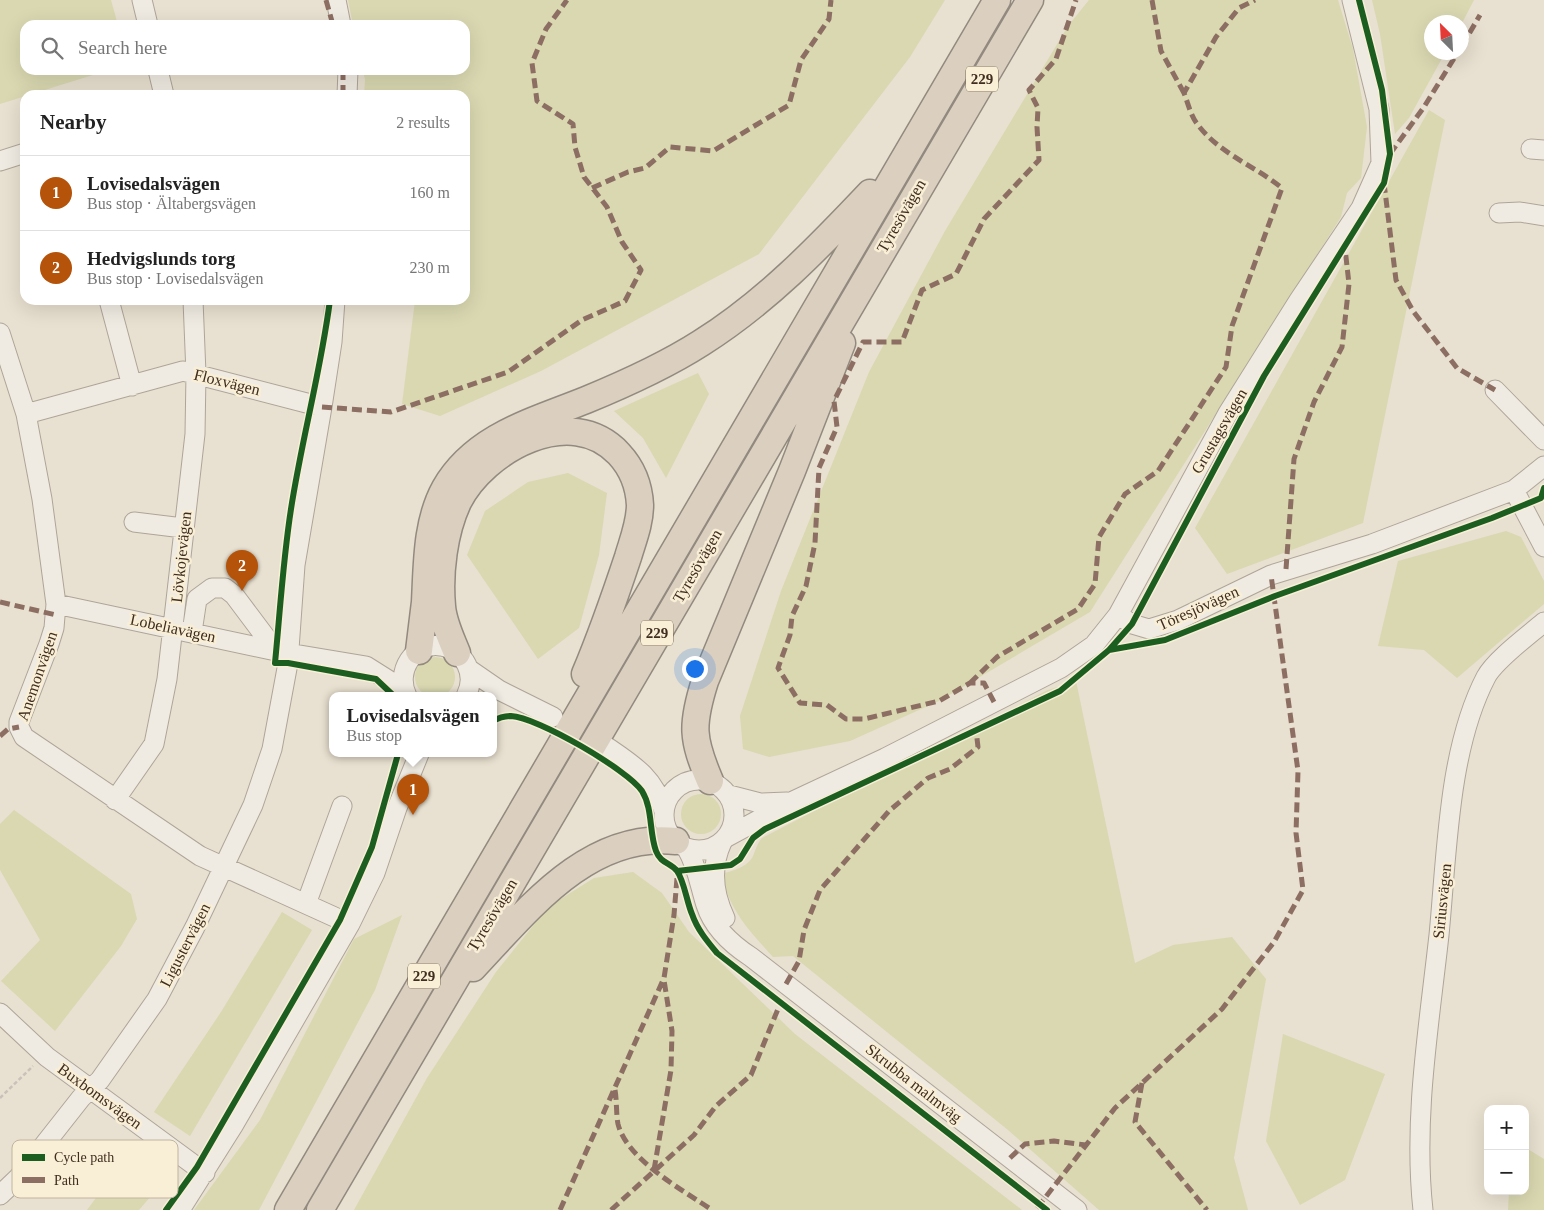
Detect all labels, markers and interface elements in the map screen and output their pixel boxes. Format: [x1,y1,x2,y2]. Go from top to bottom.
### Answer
north arrow [1424,15,1469,60]
search box [20,20,470,75]
icon: search [38,34,66,62]
text: Search here [78,37,167,58]
road number: 229 [966,66,998,92]
text: Nearby [40,110,107,134]
text: 2 results [396,114,450,131]
text: Lovisedalsvägen [87,173,220,194]
street label: Tyresövägen [873,176,930,256]
text: 1 [52,184,60,201]
text: 160 m [410,184,450,201]
text: Bus stop · Ältabergsvägen [87,195,256,212]
text: Hedvigslunds torg [87,248,235,269]
text: 2 [52,259,60,276]
text: 230 m [410,259,450,276]
text: Bus stop · Lovisedalsvägen [87,270,263,287]
street label: Floxvägen [192,366,262,399]
street label: Grustagsvägen [1188,386,1251,477]
street label: Lövkojevägen [168,511,195,604]
street label: Tyresövägen [669,526,726,606]
pin: 2 [226,550,258,591]
street label: Töresjövägen [1155,583,1242,634]
street label: Lobeliavägen [128,611,217,646]
road number: 229 [641,620,673,646]
street label: Anemonvägen [14,629,61,723]
your location [682,656,708,682]
popup [329,692,497,757]
text: Lovisedalsvägen [346,705,480,726]
text: Bus stop [346,727,402,744]
pin: 1 [397,774,429,815]
street label: Siriusvägen [1430,863,1455,940]
street label: Tyresövägen [464,876,521,955]
street label: Ligustervägen [157,900,214,990]
road number: 229 [408,964,440,988]
street label: Skrubba malmväg [862,1040,965,1126]
street label: Buxbomsvägen [54,1060,145,1133]
map controls [1484,1105,1529,1195]
button: + [1484,1105,1529,1150]
legend [12,1140,178,1198]
text: Cycle path [54,1150,114,1165]
button: − [1484,1150,1529,1195]
text: Path [54,1173,79,1188]

